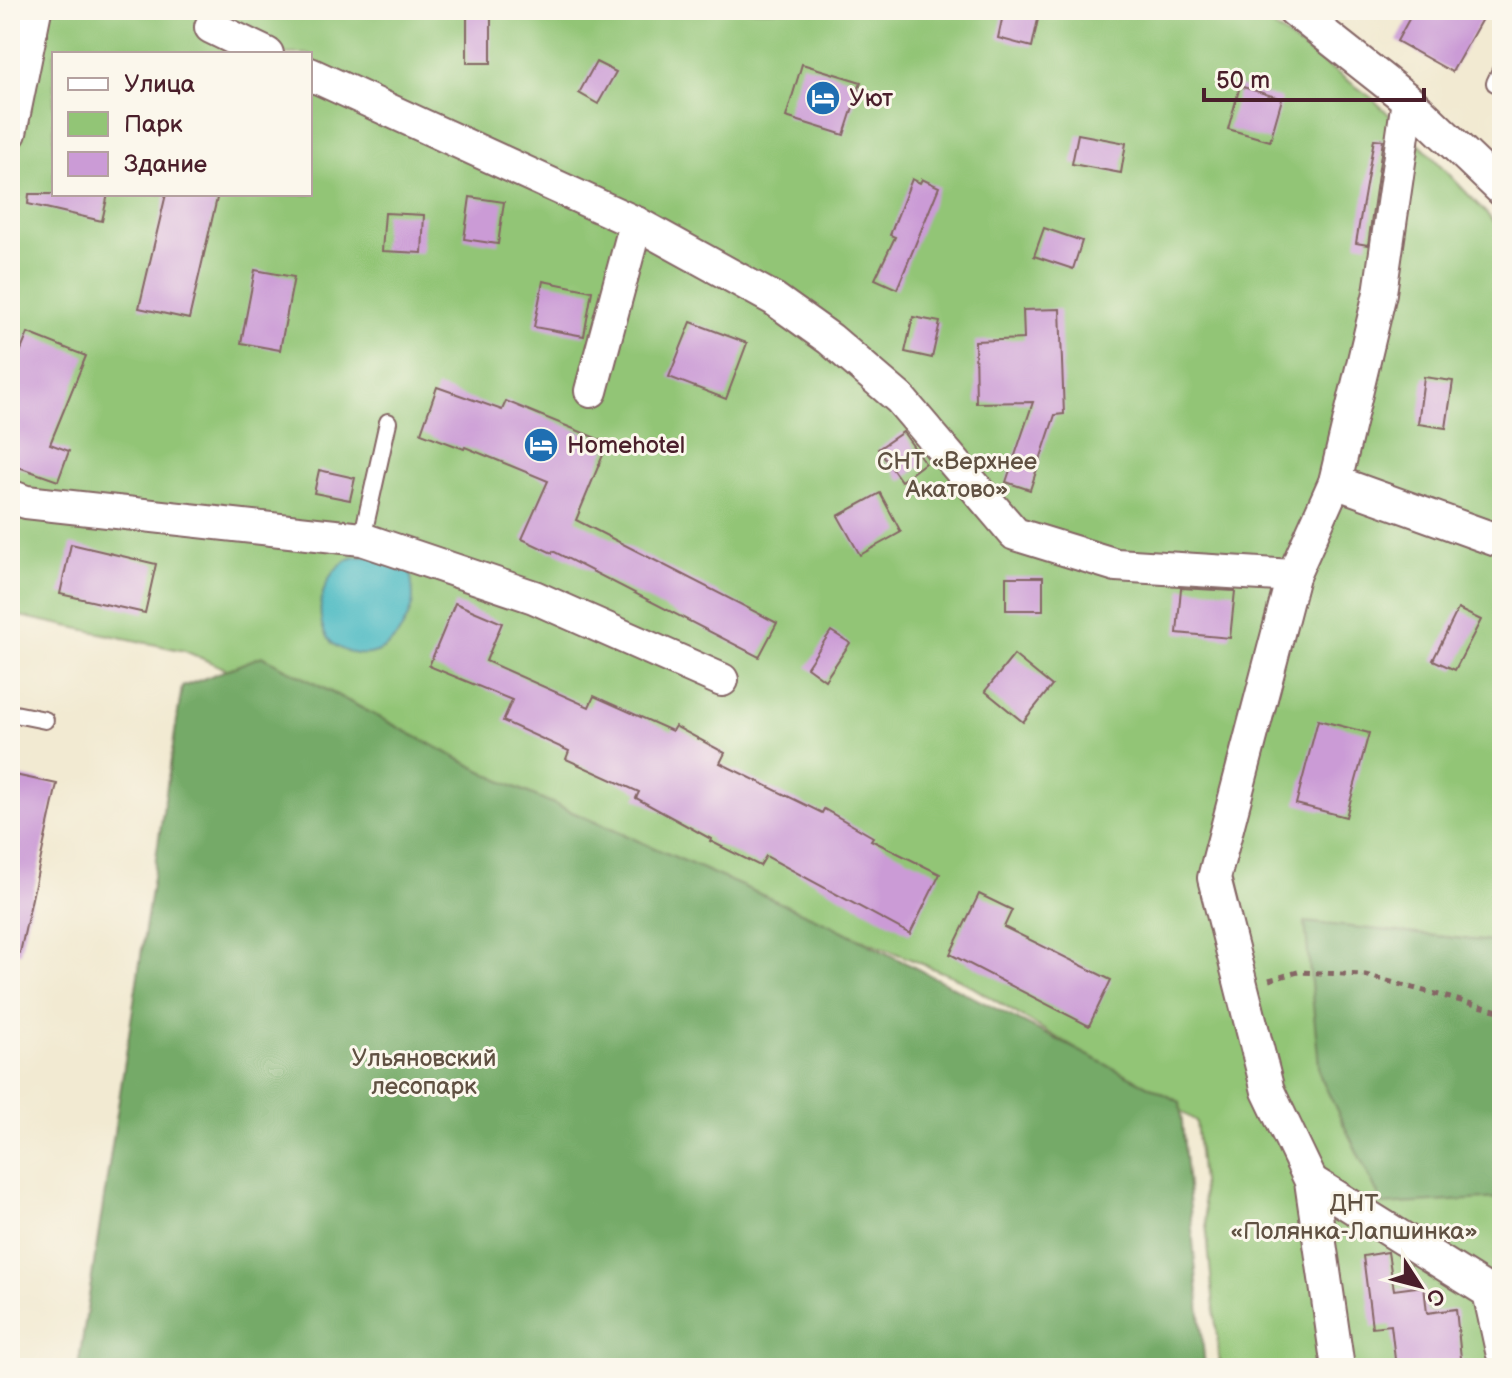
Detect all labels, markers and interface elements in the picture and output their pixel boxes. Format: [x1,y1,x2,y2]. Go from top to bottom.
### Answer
legend [52,52,312,196]
scale bar [1204,52,1424,102]
text: 50 m [1216,66,1270,95]
text: Улица [124,70,195,99]
hotel icon: Уют [804,79,842,117]
place label: Уют [849,84,893,113]
text: Парк [124,110,183,139]
text: Здание [124,150,207,179]
hotel icon: Homehotel [522,426,560,464]
place label: Homehotel [567,431,685,460]
park label: СНТ «Верхнее Акатово» [877,447,1037,504]
park label: Ульяновский лесопарк [352,1044,496,1101]
park label: ДНТ «Полянка-Лапшинка» [1230,1189,1478,1246]
north arrow [1380,1246,1460,1326]
text: С [1420,1283,1450,1311]

